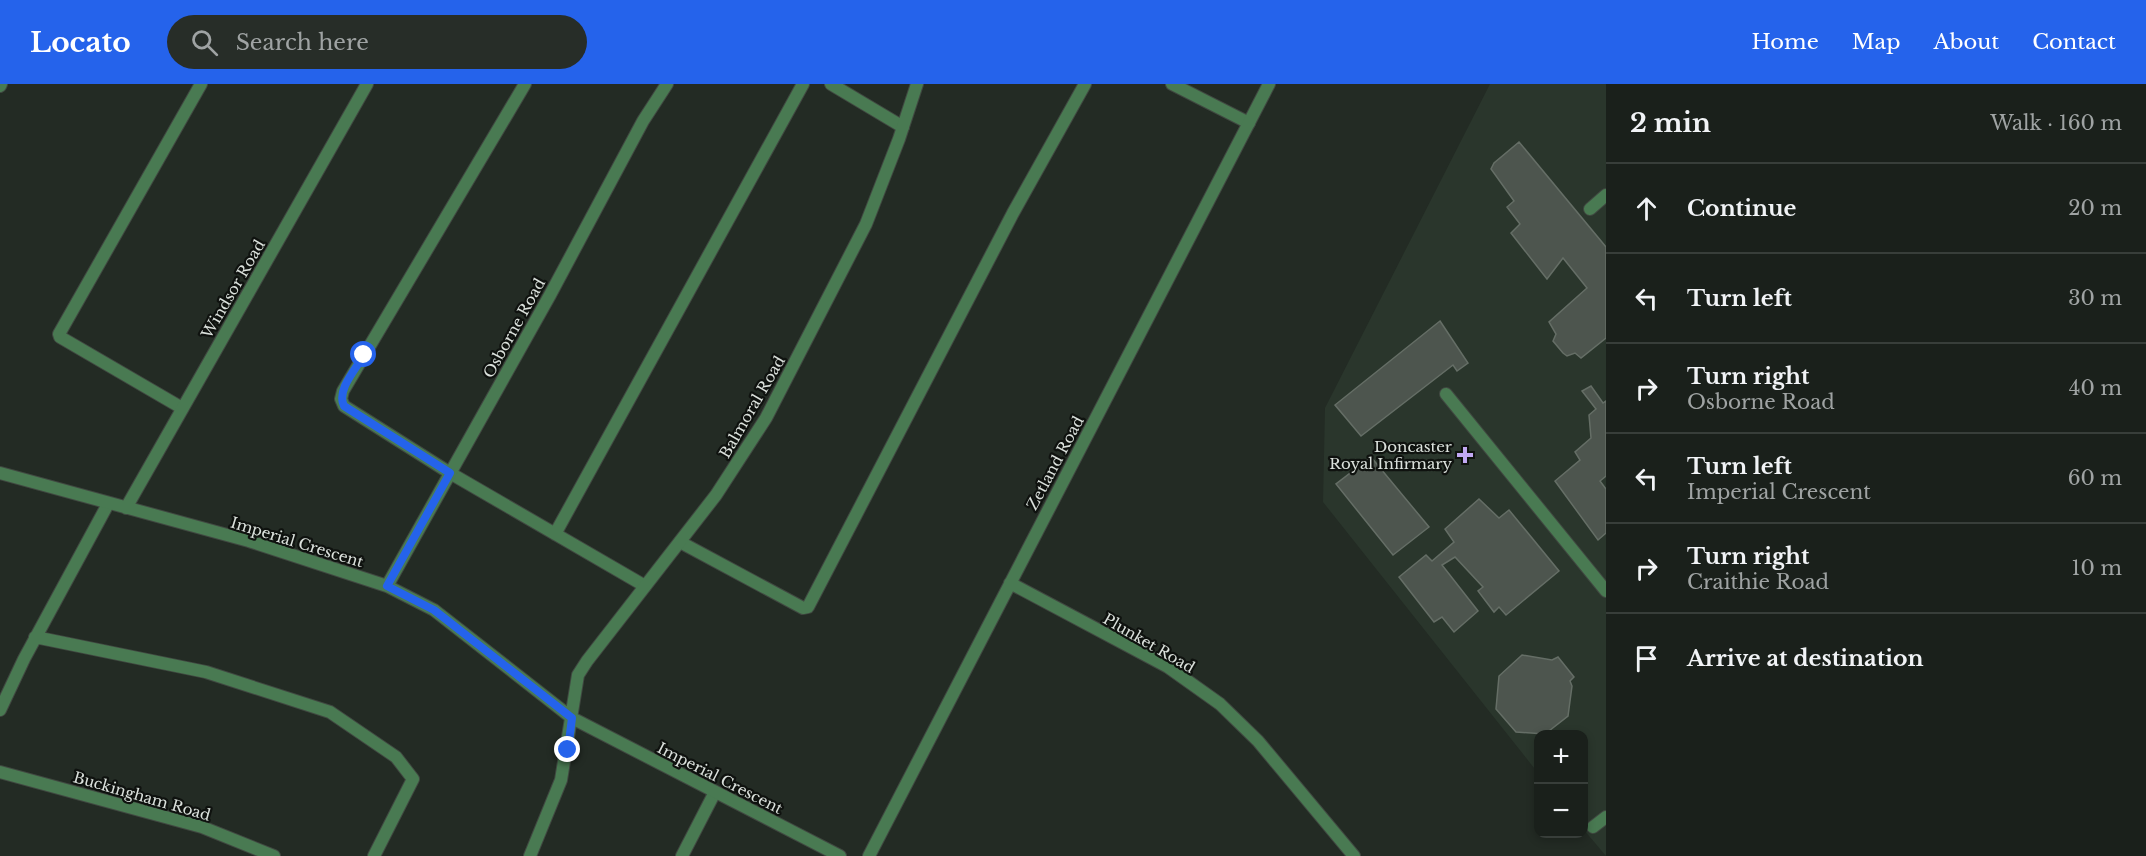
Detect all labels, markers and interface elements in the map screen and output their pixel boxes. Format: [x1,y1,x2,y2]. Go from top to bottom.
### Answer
search box [167,15,587,69]
text: Locato [30,25,131,60]
icon: search [188,26,221,59]
text: Search here [236,29,369,56]
text: Home [1752,29,1819,55]
text: Map [1852,29,1900,55]
text: About [1933,29,1999,55]
text: Contact [2032,29,2116,55]
text: 2 min [1630,107,1711,139]
text: Walk · 160 m [1990,111,2122,135]
icon: ahead [1630,192,1663,225]
text: Continue [1687,195,1796,222]
text: 20 m [2068,196,2122,220]
street label: Windsor Road [197,236,269,343]
street label: Osborne Road [479,275,549,381]
icon: left [1630,282,1663,315]
text: Turn left [1687,285,1792,312]
text: 30 m [2068,286,2122,310]
route start [350,341,376,367]
street label: Balmoral Road [715,352,789,462]
text: Turn right [1687,363,1809,390]
icon: right [1630,372,1663,405]
text: 40 m [2069,376,2122,400]
text: Osborne Road [1687,390,1835,414]
street label: Zetland Road [1022,413,1088,513]
place label: Doncaster Royal Infirmary [1329,437,1453,473]
marker: Doncaster Royal Infirmary [1456,446,1474,464]
text: Turn left [1687,453,1792,480]
icon: left [1630,462,1663,495]
text: 60 m [2068,466,2122,490]
text: Imperial Crescent [1687,480,1871,504]
street label: Imperial Crescent [228,513,366,571]
text: Turn right [1687,543,1809,570]
icon: right [1630,552,1663,585]
text: 10 m [2072,556,2122,580]
text: Craithie Road [1687,570,1829,594]
street label: Plunket Road [1100,609,1198,677]
icon: arrive [1630,642,1663,675]
text: Arrive at destination [1687,645,1924,672]
map controls [1534,730,1588,838]
button: + [1534,730,1588,784]
route end [554,736,580,762]
street label: Imperial Crescent [654,738,786,818]
street label: Buckingham Road [71,767,213,825]
button: − [1534,784,1588,838]

